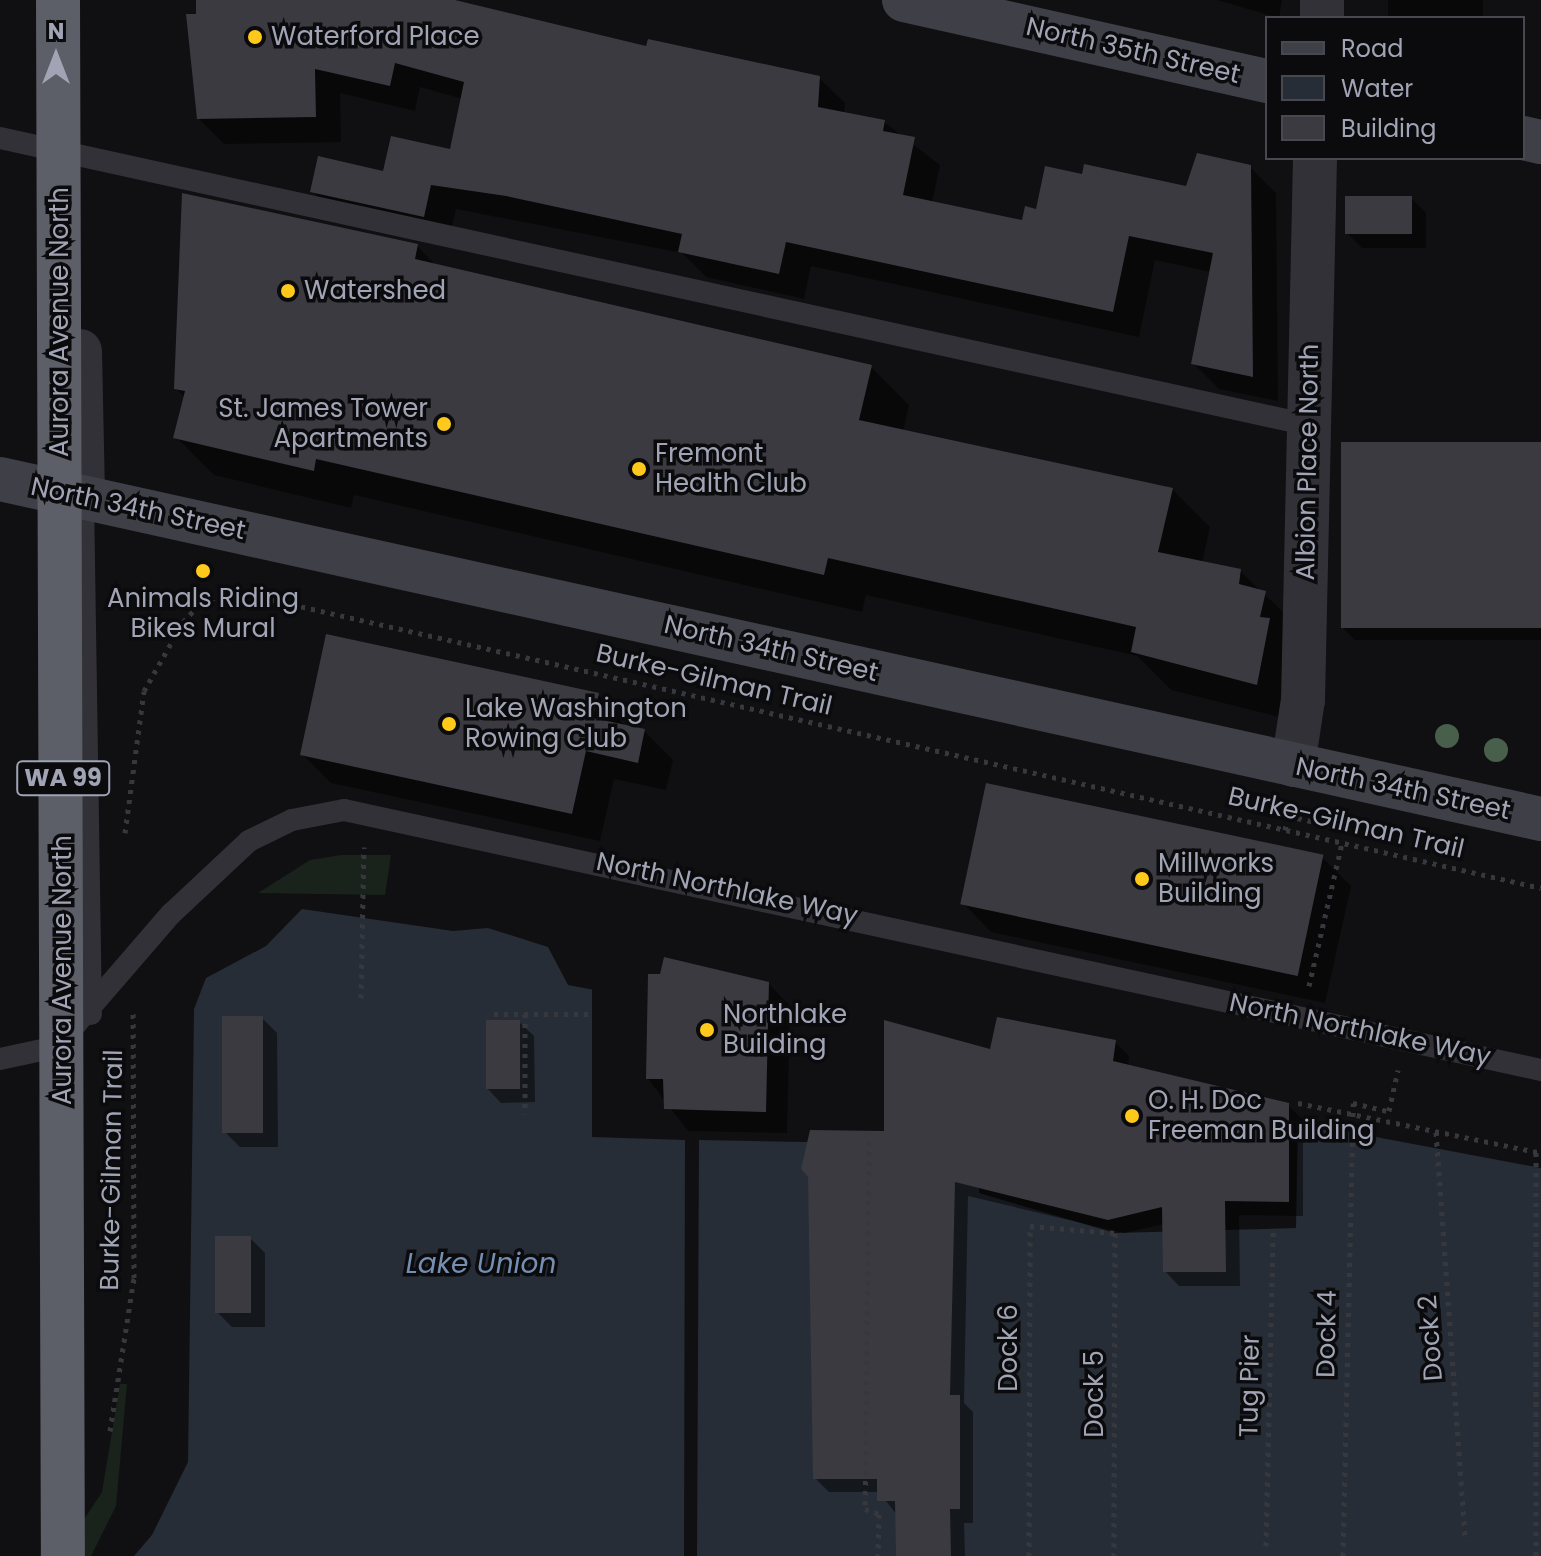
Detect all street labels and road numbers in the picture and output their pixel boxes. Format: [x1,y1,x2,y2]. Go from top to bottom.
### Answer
street label: North 35th Street [1023,11,1243,91]
street label: Aurora Avenue North [44,187,76,457]
street label: Albion Place North [1290,343,1326,581]
street label: North 34th Street [28,471,248,547]
street label: North 34th Street [661,609,881,689]
street label: Burke-Gilman Trail [593,638,835,722]
street label: North 34th Street [1293,751,1513,827]
road number: WA 99 [15,758,111,798]
street label: Burke-Gilman Trail [1225,781,1467,865]
street label: Aurora Avenue North [47,835,79,1105]
street label: North Northlake Way [593,846,861,932]
street label: North Northlake Way [1226,987,1494,1073]
street label: Burke-Gilman Trail [94,1049,130,1291]
street label: Dock 4 [1311,1290,1343,1378]
street label: Dock 2 [1412,1294,1450,1382]
street label: Dock 6 [993,1304,1025,1392]
street label: Tug Pier [1234,1334,1266,1438]
street label: Dock 5 [1079,1350,1111,1438]

